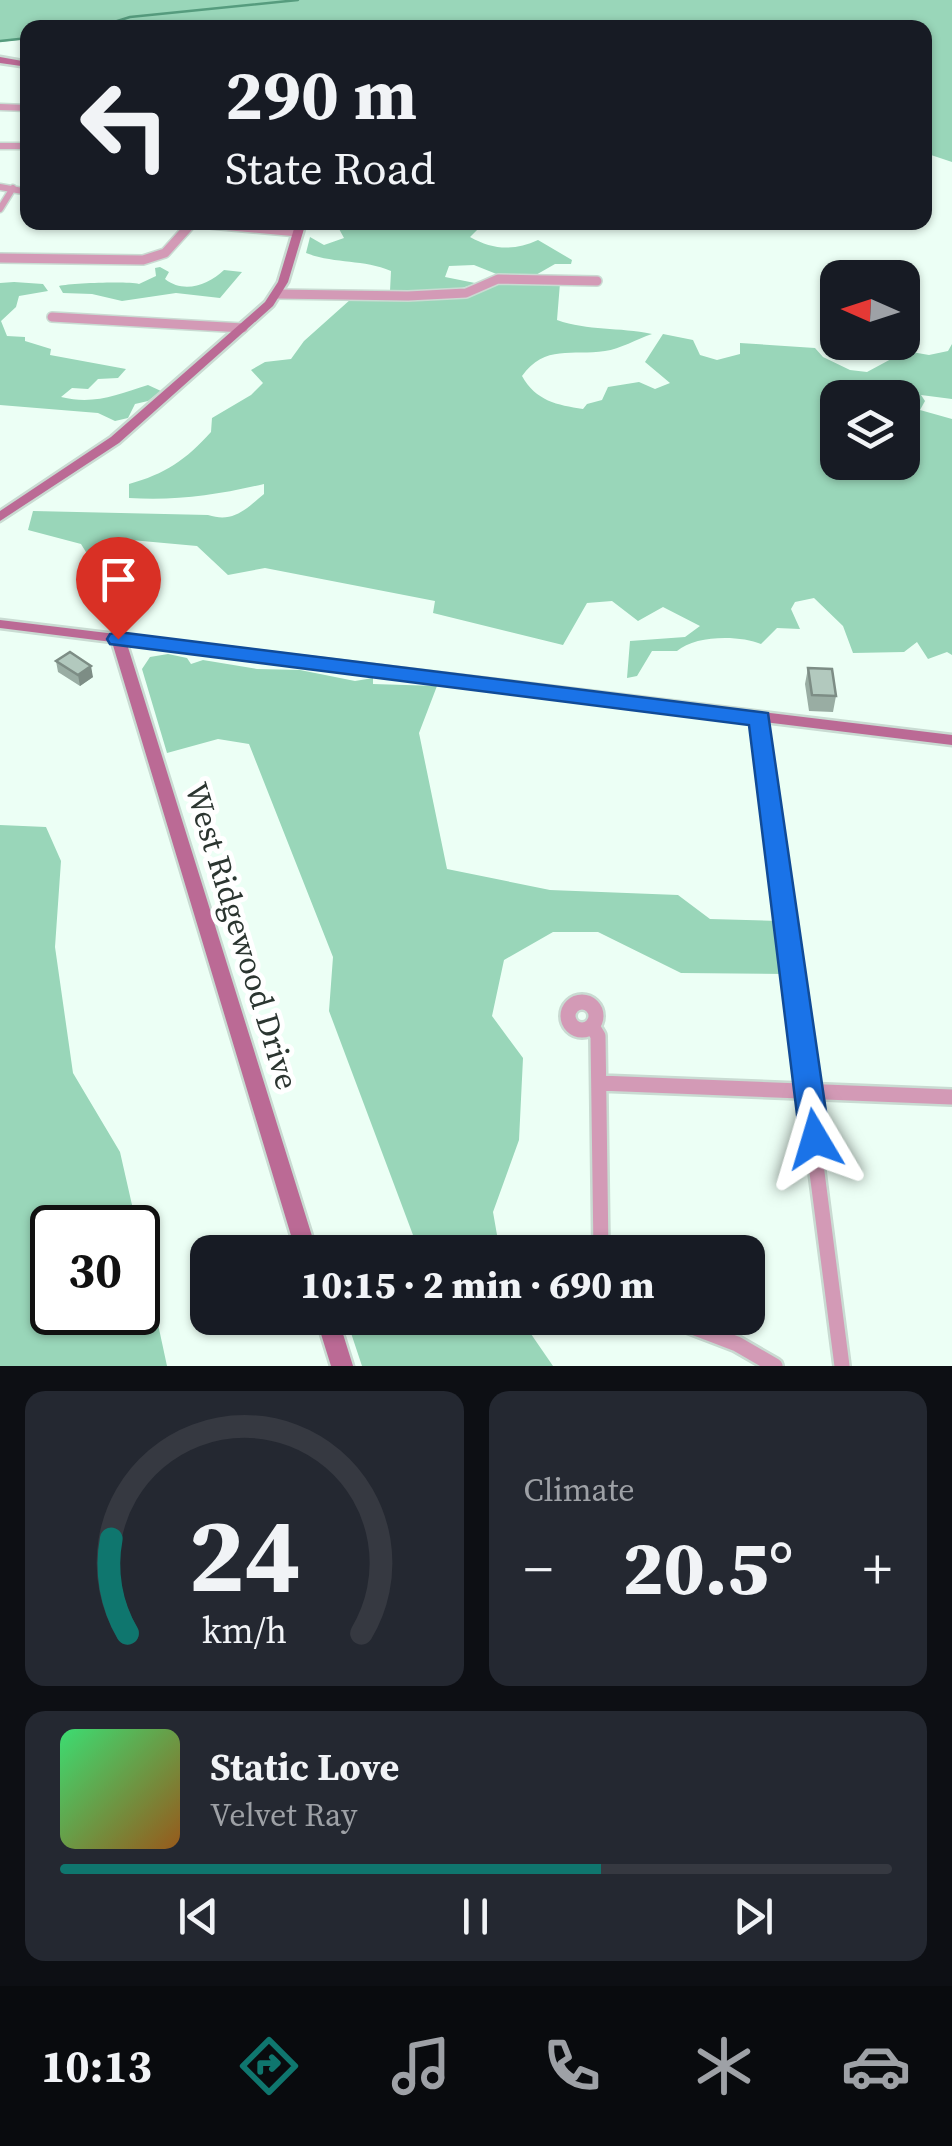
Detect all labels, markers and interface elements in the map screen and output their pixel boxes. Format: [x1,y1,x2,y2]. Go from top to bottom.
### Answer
text: 290 m [225,46,417,142]
icon: left [60,60,190,190]
text: State Road [225,137,435,199]
north arrow [820,260,920,360]
map controls [820,260,920,480]
button: layers [820,380,920,480]
pin [76,537,161,640]
icon: arrive [91,552,146,607]
street label: West Ridgewood Drive [174,777,310,1095]
position arrow [763,1087,867,1191]
speed limit sign: 30 [30,1205,160,1335]
text: 10:15 · 2 min · 690 m [300,1259,655,1311]
text: Climate [524,1468,635,1512]
text: 24 [188,1483,301,1626]
text: 20.5° [622,1516,793,1619]
text: − [524,1531,553,1606]
text: + [863,1531,892,1606]
text: km/h [202,1606,287,1655]
text: Static Love [210,1741,399,1793]
text: Velvet Ray [210,1793,357,1837]
icon: previous [171,1889,226,1944]
icon: pause [448,1889,503,1944]
icon: next [726,1889,781,1944]
icon: directions [234,2031,304,2101]
icon: music [386,2031,456,2101]
icon: phone [537,2031,607,2101]
icon: climate [689,2031,759,2101]
icon: car [841,2031,911,2101]
text: 10:13 [41,2035,152,2097]

